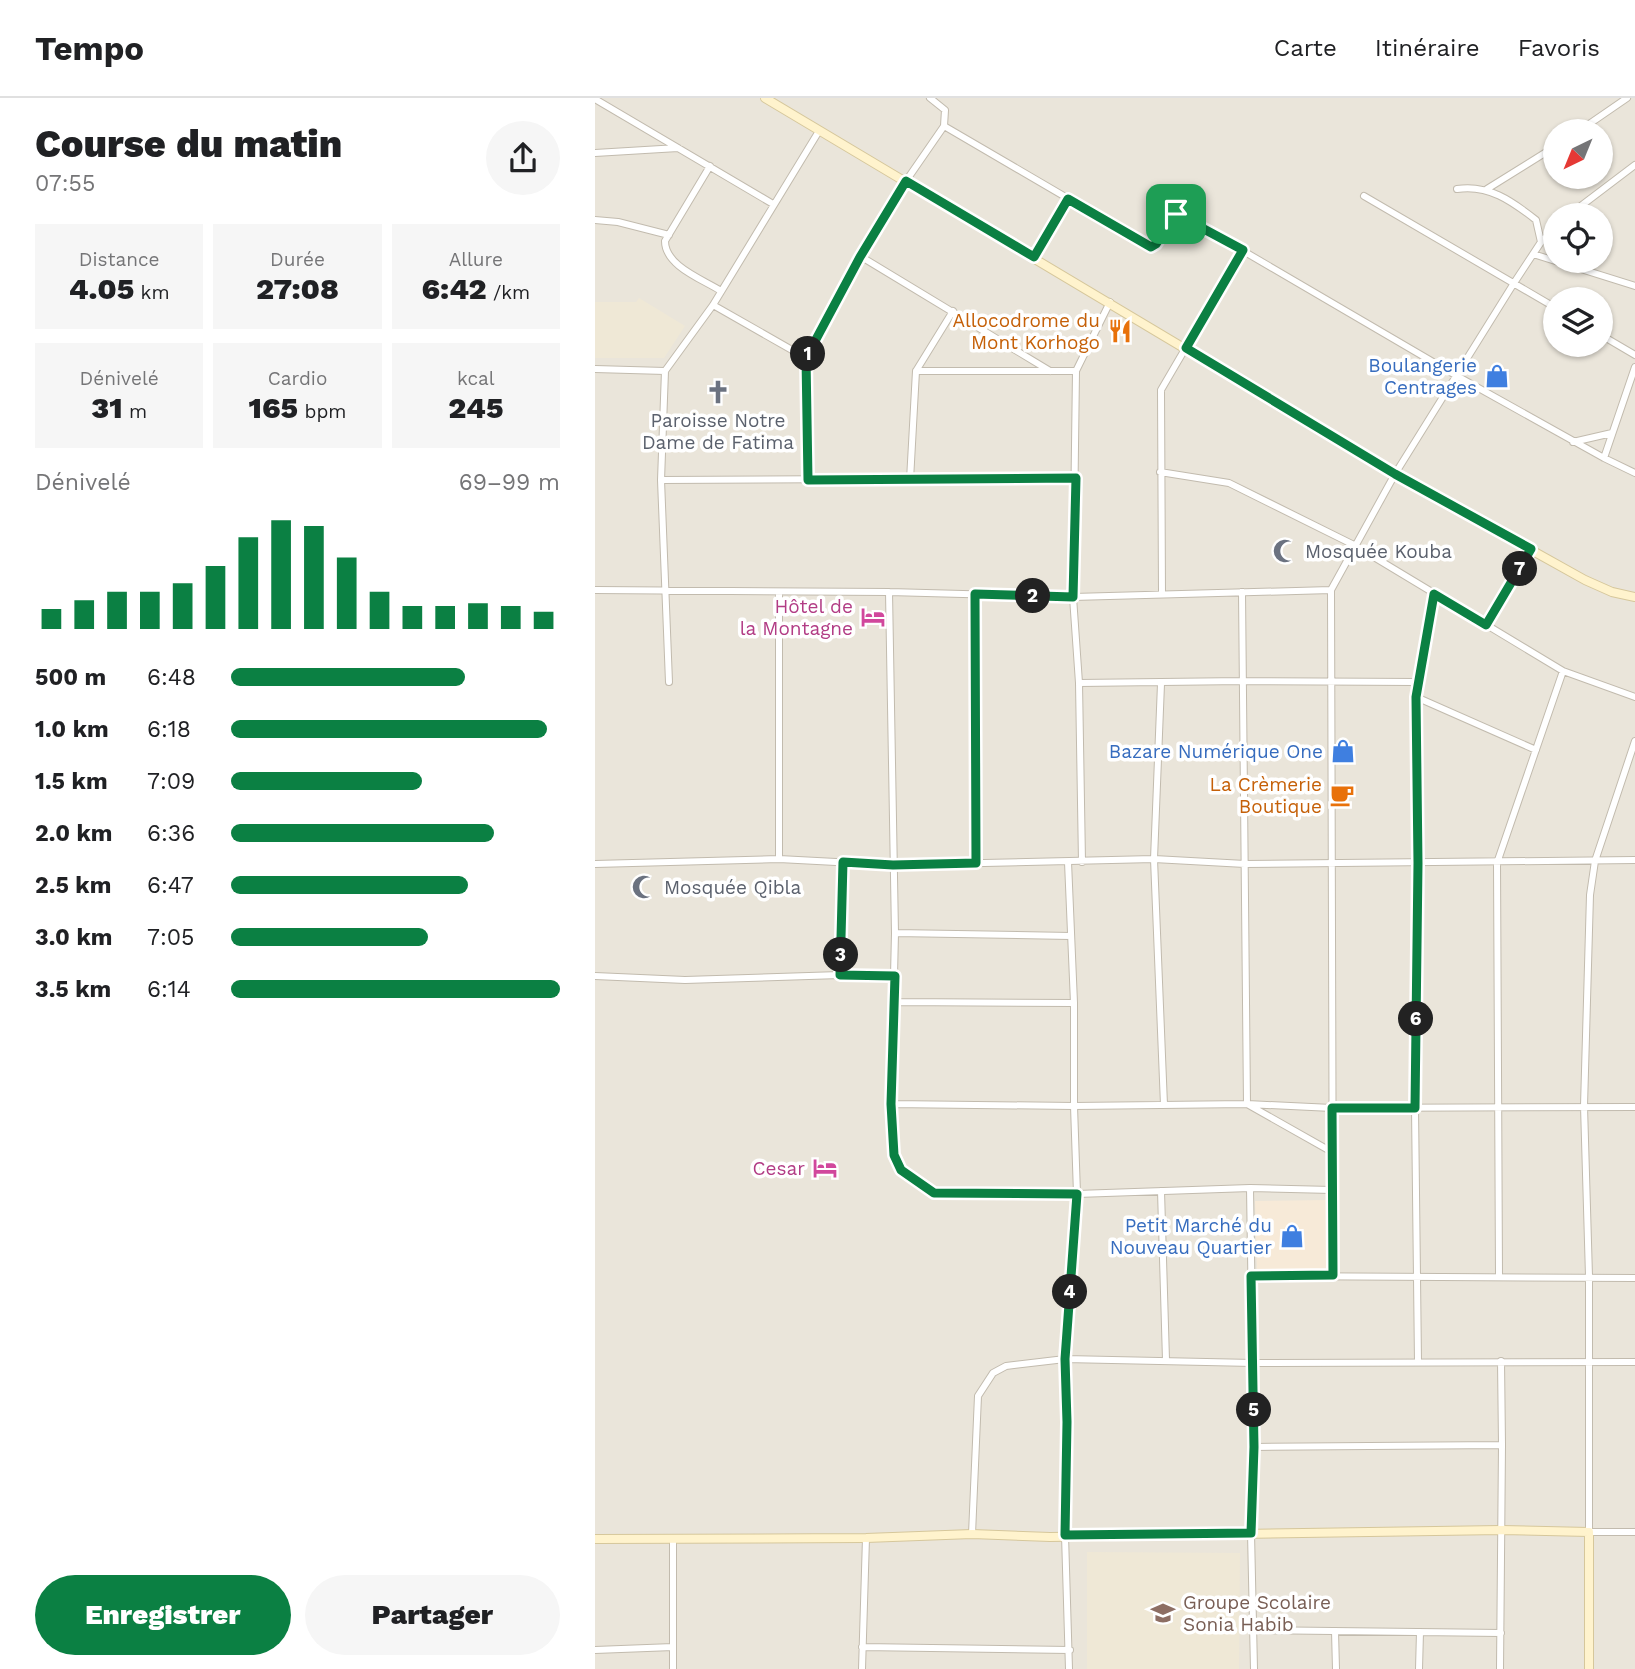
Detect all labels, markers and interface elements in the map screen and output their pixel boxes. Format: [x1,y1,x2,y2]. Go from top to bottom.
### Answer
text: Tempo [35,29,144,68]
text: Carte [1274,34,1337,62]
text: Itinéraire [1375,34,1480,62]
text: Favoris [1518,34,1600,62]
north arrow [1543,119,1613,189]
map controls [1543,119,1613,357]
button: share [486,121,560,195]
text: Course du matin [35,122,342,166]
text: 07:55 [35,170,95,197]
pin [1146,184,1206,244]
icon: arrive [1157,195,1195,233]
button: locate [1543,203,1613,273]
text: Distance [79,248,160,271]
text: Durée [270,248,325,271]
text: Allure [449,248,503,271]
text: 4.05 [69,271,134,306]
text: 27:08 [256,271,339,306]
text: 6:42 [421,271,486,306]
text: km [134,281,170,304]
text: /km [486,281,530,304]
button: layers [1543,287,1613,357]
place label: Allocodrome du Mont Korhogo [952,309,1100,354]
restaurant icon: Allocodrome du Mont Korhogo [1106,317,1134,345]
pin: 1 [791,336,825,372]
text: 1 [803,342,812,365]
place label: Boulangerie Centrages [1368,354,1477,399]
shop icon: Boulangerie Centrages [1483,362,1511,390]
text: Dénivelé [80,367,159,390]
text: Cardio [268,367,327,390]
text: kcal [457,367,495,390]
church icon: Paroisse Notre Dame de Fatima [704,378,732,406]
text: 31 [91,390,123,425]
text: 165 [249,390,298,425]
text: 245 [448,390,503,425]
text: m [123,400,147,423]
text: bpm [298,400,346,423]
place label: Paroisse Notre Dame de Fatima [642,409,794,454]
text: Dénivelé [35,469,131,496]
text: 69–99 m [459,469,560,496]
mosque icon: Mosquée Kouba [1271,537,1299,565]
place label: Mosquée Kouba [1305,540,1452,563]
pin: 7 [1503,552,1537,587]
text: 7 [1514,557,1525,580]
pin: 2 [1015,578,1051,614]
text: 2 [1027,584,1038,607]
place label: Hôtel de la Montagne [740,595,853,640]
hotel icon: Hôtel de la Montagne [859,603,887,631]
text: 500 m [35,664,106,691]
text: 6:48 [147,664,196,691]
text: 1.0 km [35,716,109,743]
text: 6:18 [147,716,191,743]
shop icon: Bazare Numérique One [1329,737,1357,765]
place label: Bazare Numérique One [1109,740,1323,763]
text: 1.5 km [35,768,108,795]
text: 7:09 [147,768,195,795]
place label: La Crèmerie Boutique [1210,773,1322,818]
cafe icon: La Crèmerie Boutique [1328,781,1356,809]
text: 2.0 km [35,820,113,847]
text: 6:36 [147,820,195,847]
text: 2.5 km [35,872,111,899]
text: 6:47 [147,872,194,899]
mosque icon: Mosquée Qibla [630,873,658,901]
place label: Mosquée Qibla [664,876,801,899]
text: 3.0 km [35,924,112,951]
text: 7:05 [147,924,194,951]
pin: 3 [824,938,859,972]
text: 3 [835,943,846,966]
text: 3.5 km [35,976,111,1003]
text: 6:14 [147,976,191,1003]
pin: 6 [1399,1002,1433,1037]
text: 6 [1410,1007,1421,1030]
hotel icon: Cesar [811,1154,839,1182]
place label: Cesar [752,1157,805,1180]
place label: Petit Marché du Nouveau Quartier [1110,1214,1272,1259]
shop icon: Petit Marché du Nouveau Quartier [1278,1222,1306,1250]
pin: 4 [1053,1274,1087,1310]
text: 4 [1063,1280,1076,1303]
pin: 5 [1237,1392,1271,1428]
text: 5 [1248,1398,1259,1421]
button: Enregistrer [35,1575,291,1655]
button: Partager [305,1575,560,1655]
place label: Groupe Scolaire Sonia Habib [1183,1591,1331,1636]
school or university icon: Groupe Scolaire Sonia Habib [1149,1599,1177,1627]

